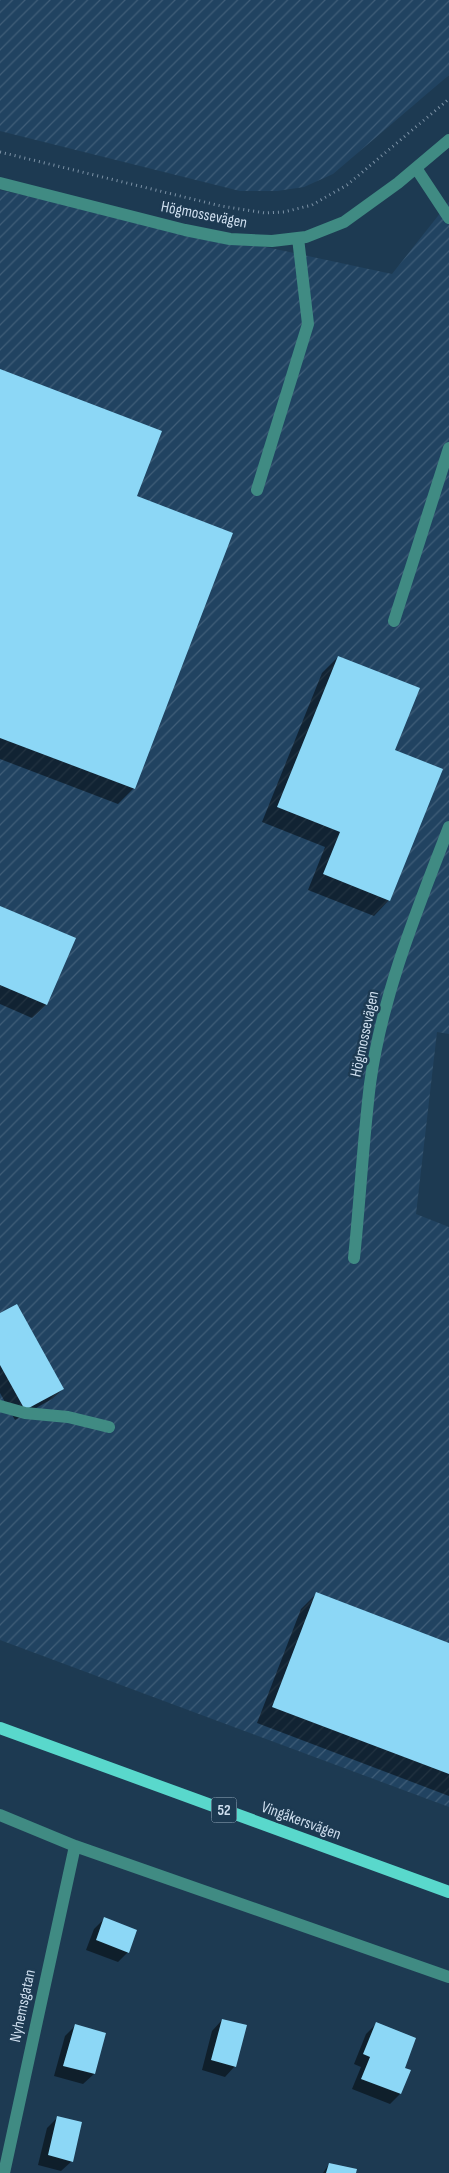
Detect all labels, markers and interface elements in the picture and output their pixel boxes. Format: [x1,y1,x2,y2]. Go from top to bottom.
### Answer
street label: Högmossevägen [159,197,249,233]
street label: Högmossevägen [347,989,383,1079]
road number: 52 [212,1798,236,1822]
street label: Vingåkersvägen [259,1798,343,1844]
street label: Nyhemsgatan [6,1968,40,2044]

